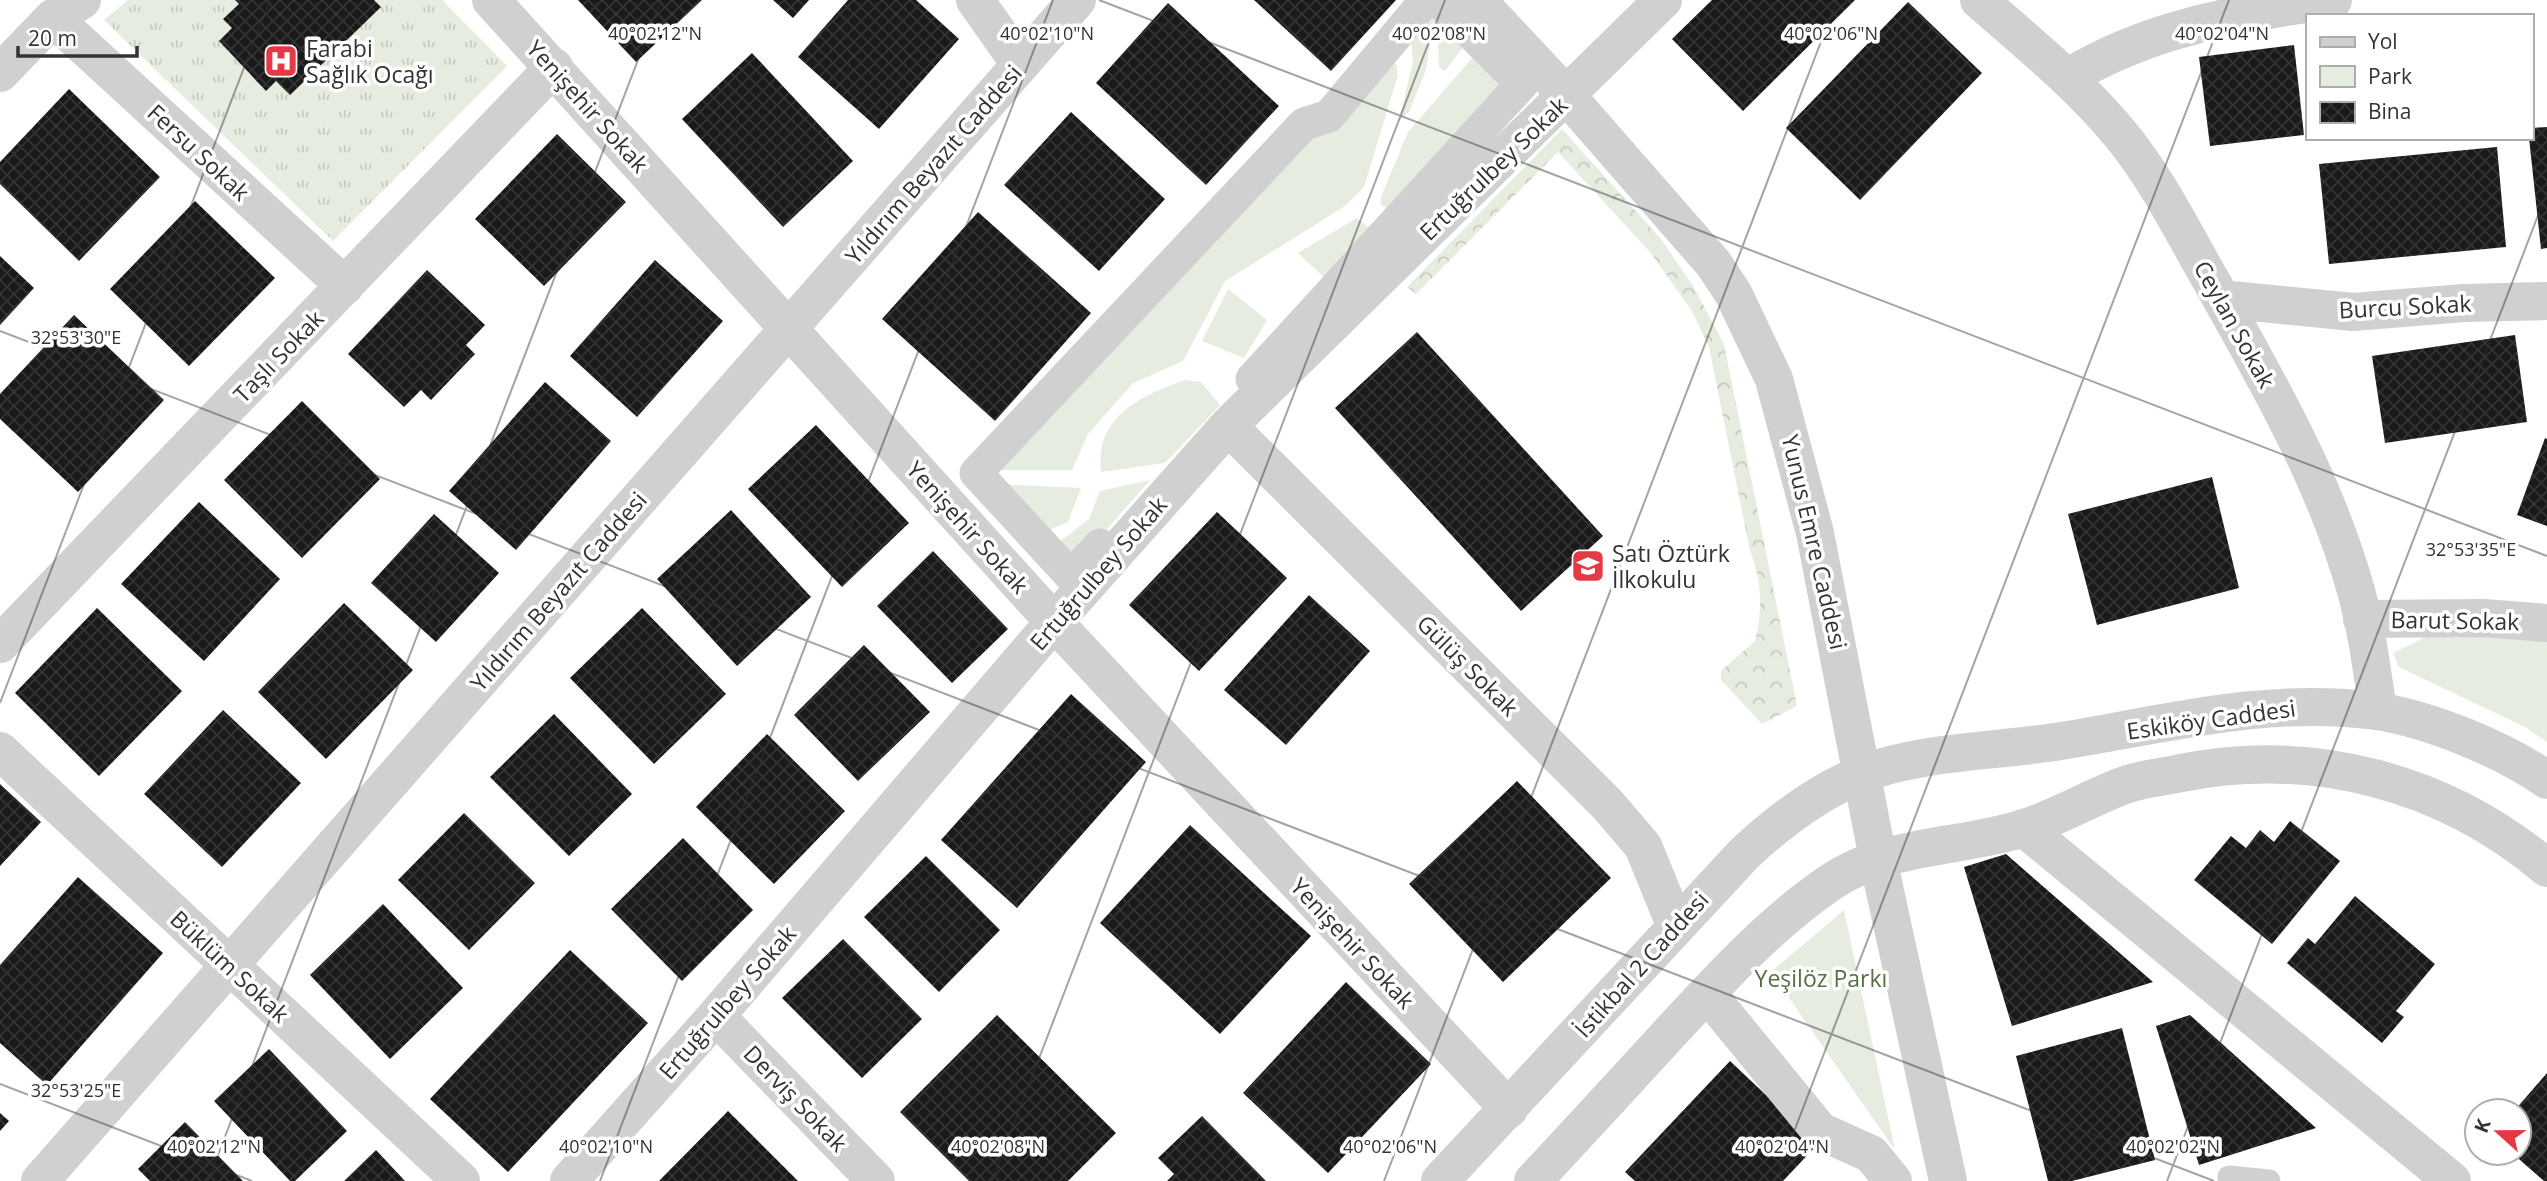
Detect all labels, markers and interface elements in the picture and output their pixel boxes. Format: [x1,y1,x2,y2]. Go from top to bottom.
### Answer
scale bar [18,14,136,58]
legend [2306,14,2533,140]
text: 40°02'12"N [608,21,702,45]
text: 40°02'10"N [1000,21,1094,45]
text: 40°02'08"N [1392,21,1486,45]
text: 40°02'06"N [1784,21,1878,45]
text: 40°02'04"N [2175,21,2269,45]
text: 20 m [28,24,77,52]
text: Yol [2368,27,2398,55]
place label: Farabi Sağlık Ocağı [306,32,434,90]
street label: Yenişehir Sokak [520,33,656,179]
hospital icon: Farabi Sağlık Ocağı [262,42,300,80]
street label: Yıldırım Beyazıt Caddesi [837,57,1029,271]
text: Park [2368,62,2412,90]
street label: Ertuğrulbey Sokak [1412,89,1574,247]
street label: Fersu Sokak [141,96,257,208]
text: Bina [2368,97,2411,125]
street label: Ceylan Sokak [2187,255,2283,393]
street label: Burcu Sokak [2338,287,2472,325]
street label: Taşlı Sokak [226,303,330,409]
text: 32°53'30"E [31,325,121,349]
street label: Yunus Emre Caddesi [1775,431,1855,653]
street label: Yenişehir Sokak [900,454,1036,600]
street label: Yıldırım Beyazıt Caddesi [462,484,654,698]
street label: Ertuğrulbey Sokak [1022,489,1174,657]
place label: Satı Öztürk İlkokulu [1612,537,1730,595]
text: 32°53'35"E [2426,537,2516,561]
school or university icon: Satı Öztürk İlkokulu [1569,547,1607,585]
street label: Barut Sokak [2390,603,2520,637]
street label: Gülüş Sokak [1410,607,1526,723]
street label: Eskiköy Caddesi [2125,691,2297,747]
street label: Yenişehir Sokak [1284,871,1422,1015]
street label: İstikbal 2 Caddesi [1567,884,1715,1044]
street label: Büklüm Sokak [164,903,296,1029]
street label: Ertuğrulbey Sokak [651,918,803,1086]
park label: Yeşilöz Parkı [1755,962,1887,994]
street label: Derviş Sokak [737,1038,855,1158]
text: 32°53'25"E [31,1078,121,1102]
north arrow [2463,1097,2533,1167]
text: K [2468,1115,2497,1136]
text: 40°02'12"N [167,1134,261,1158]
text: 40°02'10"N [559,1134,653,1158]
text: 40°02'08"N [951,1134,1045,1158]
text: 40°02'06"N [1343,1134,1437,1158]
text: 40°02'04"N [1735,1134,1829,1158]
text: 40°02'02"N [2126,1134,2220,1158]

